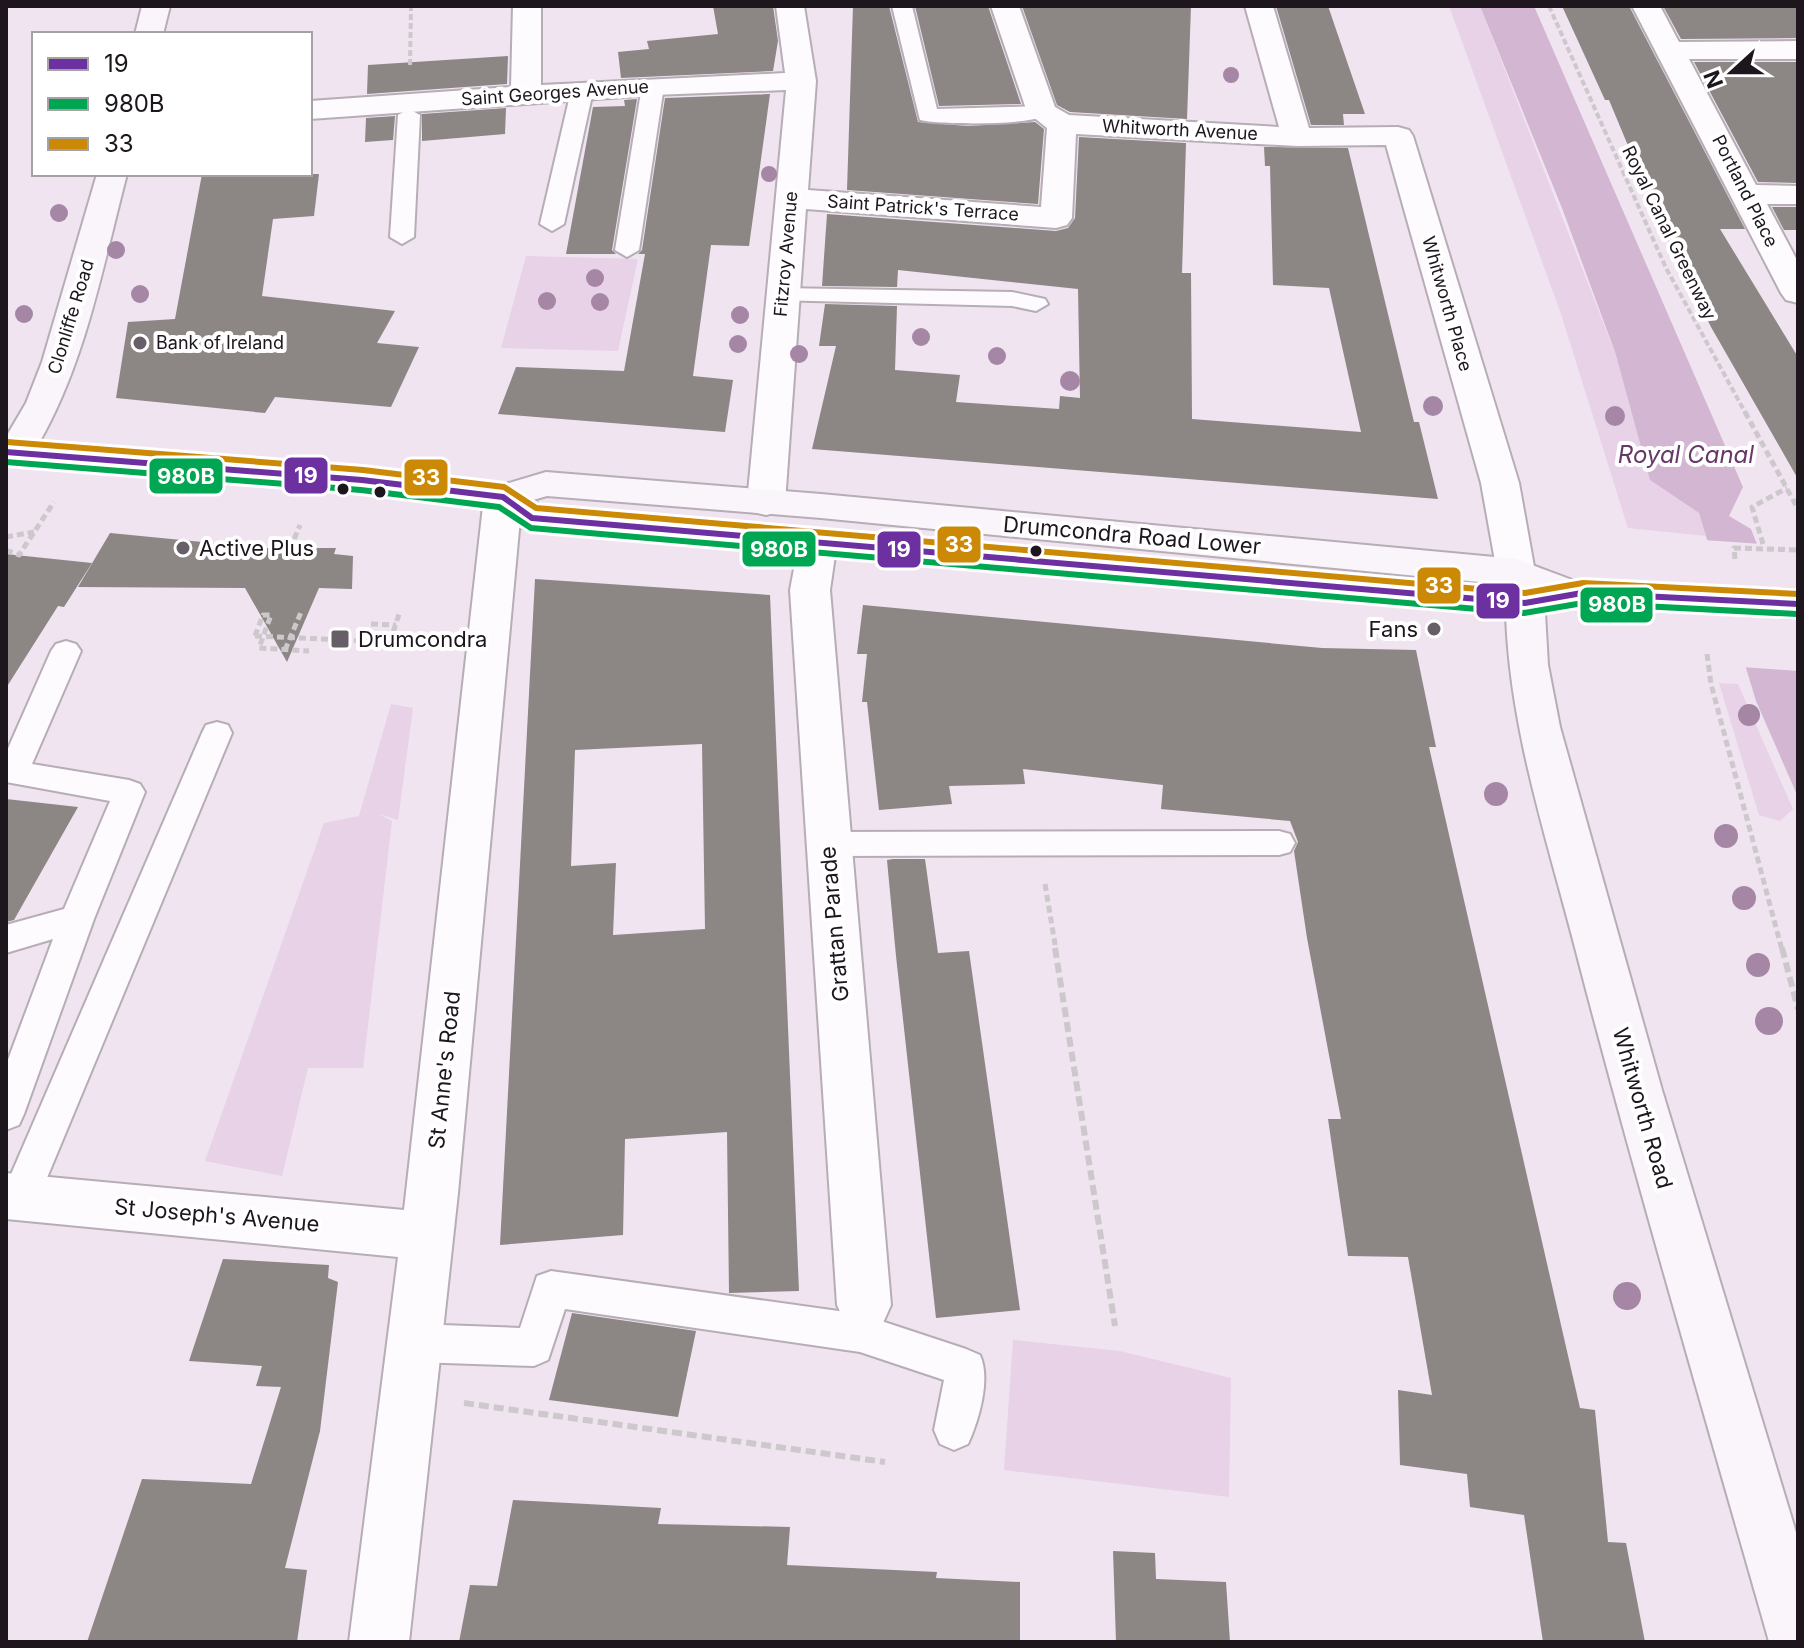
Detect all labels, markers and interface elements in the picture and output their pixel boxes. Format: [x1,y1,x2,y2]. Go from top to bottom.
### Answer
legend [32,32,312,176]
north arrow [1692,32,1772,112]
text: 19 [104,49,129,78]
text: N [1698,67,1728,92]
street label: Saint Georges Avenue [460,75,650,110]
text: 980B [104,89,165,118]
street label: Whitworth Avenue [1102,115,1258,144]
text: 33 [104,129,134,158]
street label: Portland Place [1708,131,1783,250]
street label: Royal Canal Greenway [1618,142,1721,323]
street label: Fitzroy Avenue [770,190,801,318]
street label: Saint Patrick's Terrace [827,190,1020,225]
street label: Whitworth Place [1418,234,1477,374]
street label: Clonliffe Road [43,257,98,377]
place label: Bank of Ireland [156,332,284,353]
marker: Bank of Ireland [131,334,149,352]
water label: Royal Canal [1618,440,1754,469]
line badge: 19 [283,456,329,495]
line badge: 980B [148,457,224,495]
line badge: 33 [403,458,449,497]
text: 19 [294,462,318,488]
text: 980B [157,463,215,489]
text: 33 [412,464,440,490]
unlabelled marker [335,481,351,497]
unlabelled marker [372,484,388,500]
street label: Drumcondra Road Lower [1002,511,1262,559]
line badge: 33 [936,525,982,564]
line badge: 980B [741,530,817,568]
line badge: 19 [876,530,922,569]
text: 33 [945,531,973,557]
place label: Active Plus [199,535,314,561]
text: 980B [750,536,808,562]
text: 19 [887,536,911,562]
marker: Active Plus [174,539,192,557]
unlabelled marker [1028,543,1044,559]
line badge: 33 [1416,566,1462,605]
text: 33 [1425,572,1453,598]
line badge: 19 [1475,582,1521,620]
line badge: 980B [1579,586,1654,624]
text: 19 [1486,587,1510,613]
text: 980B [1588,591,1646,617]
place label: Fans [1369,616,1418,642]
marker: Fans [1425,620,1443,638]
place label: Drumcondra [358,626,487,652]
marker: Drumcondra [329,628,351,650]
street label: Grattan Parade [814,845,854,1003]
street label: St Anne's Road [423,990,465,1150]
street label: Whitworth Road [1608,1024,1678,1192]
street label: St Joseph's Avenue [113,1193,321,1237]

